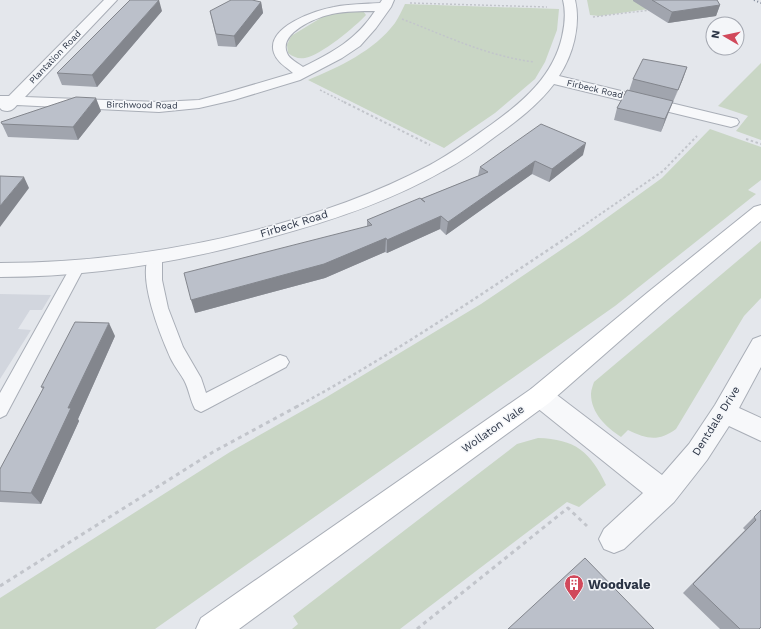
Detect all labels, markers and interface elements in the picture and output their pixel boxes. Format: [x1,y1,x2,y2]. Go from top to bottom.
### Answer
north arrow [705,16,745,56]
street label: Plantation Road [27,28,83,86]
text: N [709,29,723,40]
street label: Firbeck Road [566,78,624,100]
street label: Birchwood Road [106,99,178,111]
street label: Firbeck Road [259,208,329,240]
street label: Dentdale Drive [689,384,743,458]
street label: Wollaton Vale [459,403,527,455]
building icon: Woodvale [563,573,585,601]
place label: Woodvale [588,577,651,592]

